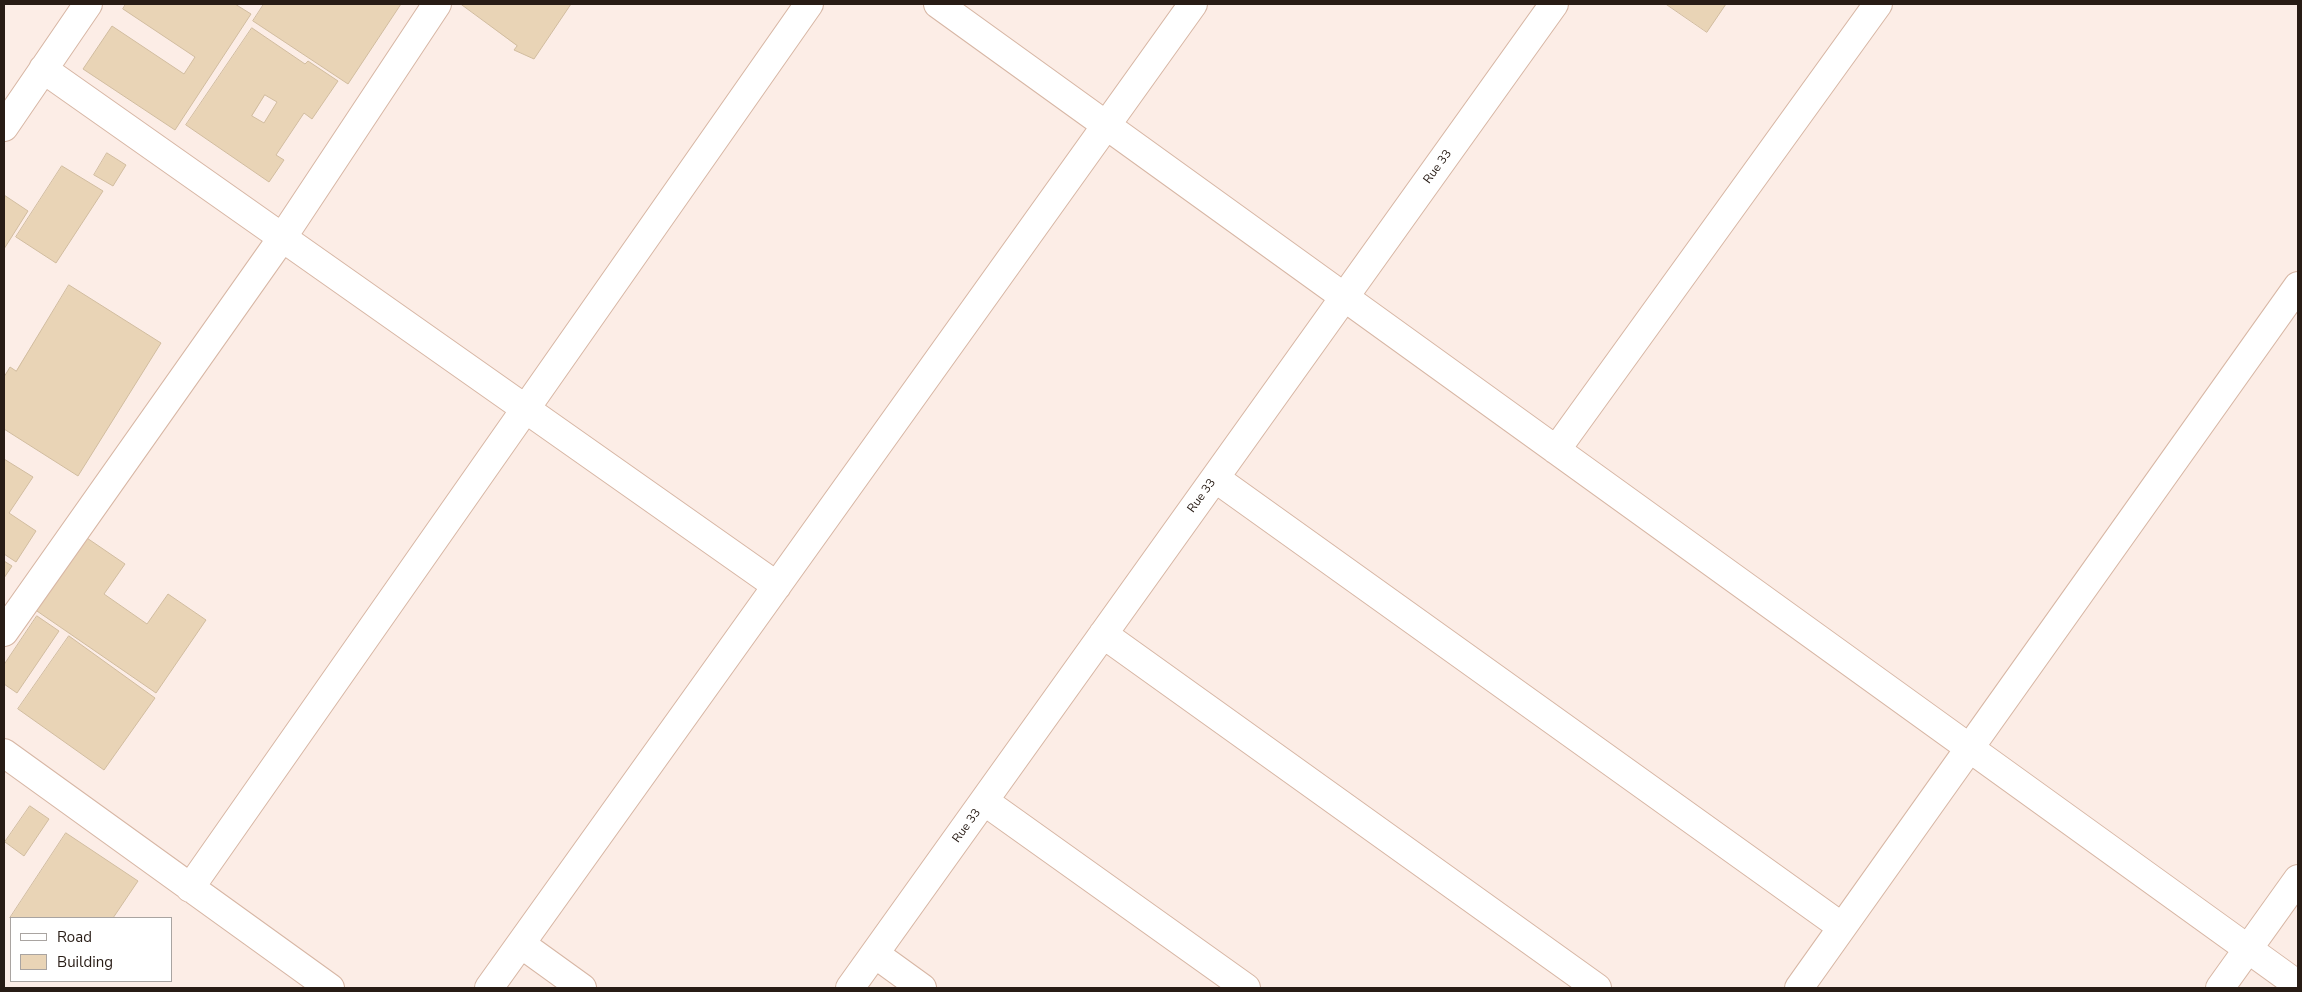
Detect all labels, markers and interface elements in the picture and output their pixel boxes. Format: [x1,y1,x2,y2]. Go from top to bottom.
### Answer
street label: Rue 33 [1421,147,1455,187]
street label: Rue 33 [1185,476,1219,516]
street label: Rue 33 [950,806,984,846]
legend [10,917,172,982]
text: Road [57,927,92,947]
text: Building [57,952,113,972]

